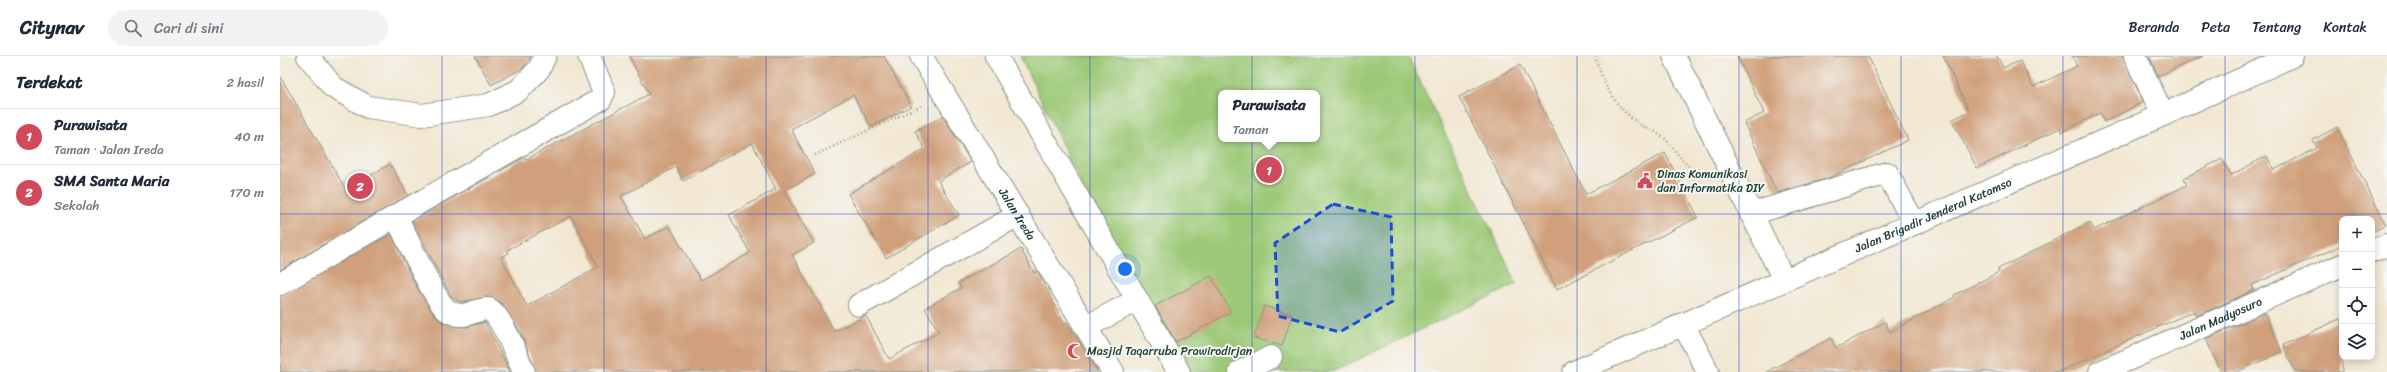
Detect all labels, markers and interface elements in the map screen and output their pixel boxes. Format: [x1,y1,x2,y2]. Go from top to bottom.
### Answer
search box [108,10,388,46]
text: Citynav [20,11,84,44]
text: Cari di sini [154,15,224,41]
text: Beranda [2129,15,2179,40]
text: Peta [2201,15,2230,40]
text: Tentang [2252,15,2301,40]
text: Kontak [2323,15,2367,40]
icon: search [122,17,144,39]
text: Terdekat [16,67,82,97]
text: 2 hasil [227,71,264,94]
popup [1218,90,1320,142]
text: Purawisata [1232,92,1306,118]
text: Purawisata [54,112,127,138]
text: Taman [1232,118,1269,141]
text: 1 [26,125,32,148]
text: 40 m [234,125,264,148]
text: Taman · Jalan Ireda [54,138,164,161]
pin: 1 [1256,155,1282,185]
place label: Dinas Komunikasi dan Informatika DIY [1657,163,1765,199]
text: SMA Santa Maria [54,168,169,194]
pin: 2 [347,171,373,201]
street label: Jalan Brigadir Jenderal Katamso [1850,171,2016,260]
public building icon: Dinas Komunikasi dan Informatika DIY [1636,172,1654,190]
text: 2 [25,181,33,204]
text: 170 m [229,181,264,204]
street label: Jalan Ireda [992,183,1042,245]
text: Sekolah [54,194,99,217]
map controls [2339,216,2375,360]
button: + [2339,216,2375,252]
button: − [2339,252,2375,288]
your location [1115,259,1135,279]
button: locate [2339,288,2375,324]
street label: Jalan Madyosuro [2175,291,2266,347]
button: layers [2339,324,2375,360]
place label: Masjid Taqarruba Prawirodirjan [1087,340,1253,362]
mosque icon: Masjid Taqarruba Prawirodirjan [1066,342,1084,360]

